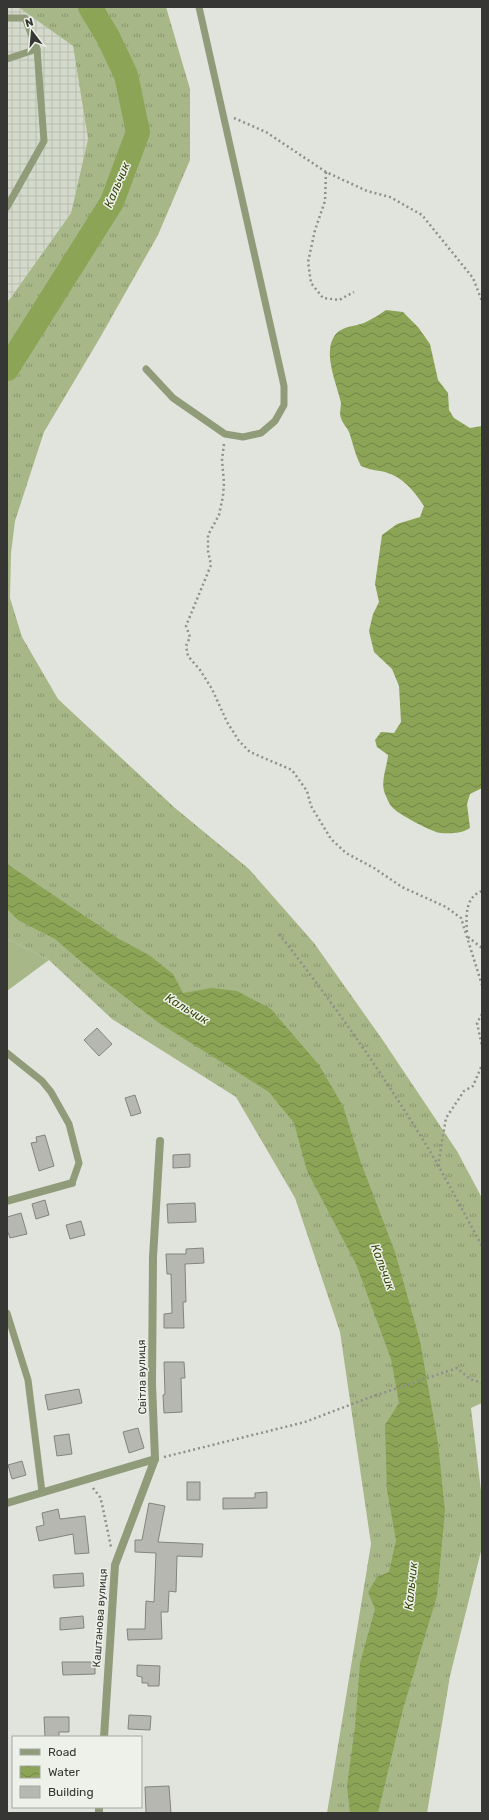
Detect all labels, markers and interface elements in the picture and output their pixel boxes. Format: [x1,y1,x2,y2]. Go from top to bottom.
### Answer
north arrow [12,12,52,52]
text: N [24,16,35,30]
water label: Кальчик [101,160,133,210]
water label: Кальчик [163,991,212,1028]
water label: Кальчик [368,1242,398,1293]
street label: Світла вулиця [135,1340,149,1414]
water label: Кальчик [402,1561,421,1611]
street label: Каштанова вулиця [90,1568,110,1668]
legend [12,1736,142,1808]
text: Road [48,1745,76,1759]
text: Water [48,1765,80,1779]
text: Building [48,1785,94,1799]

